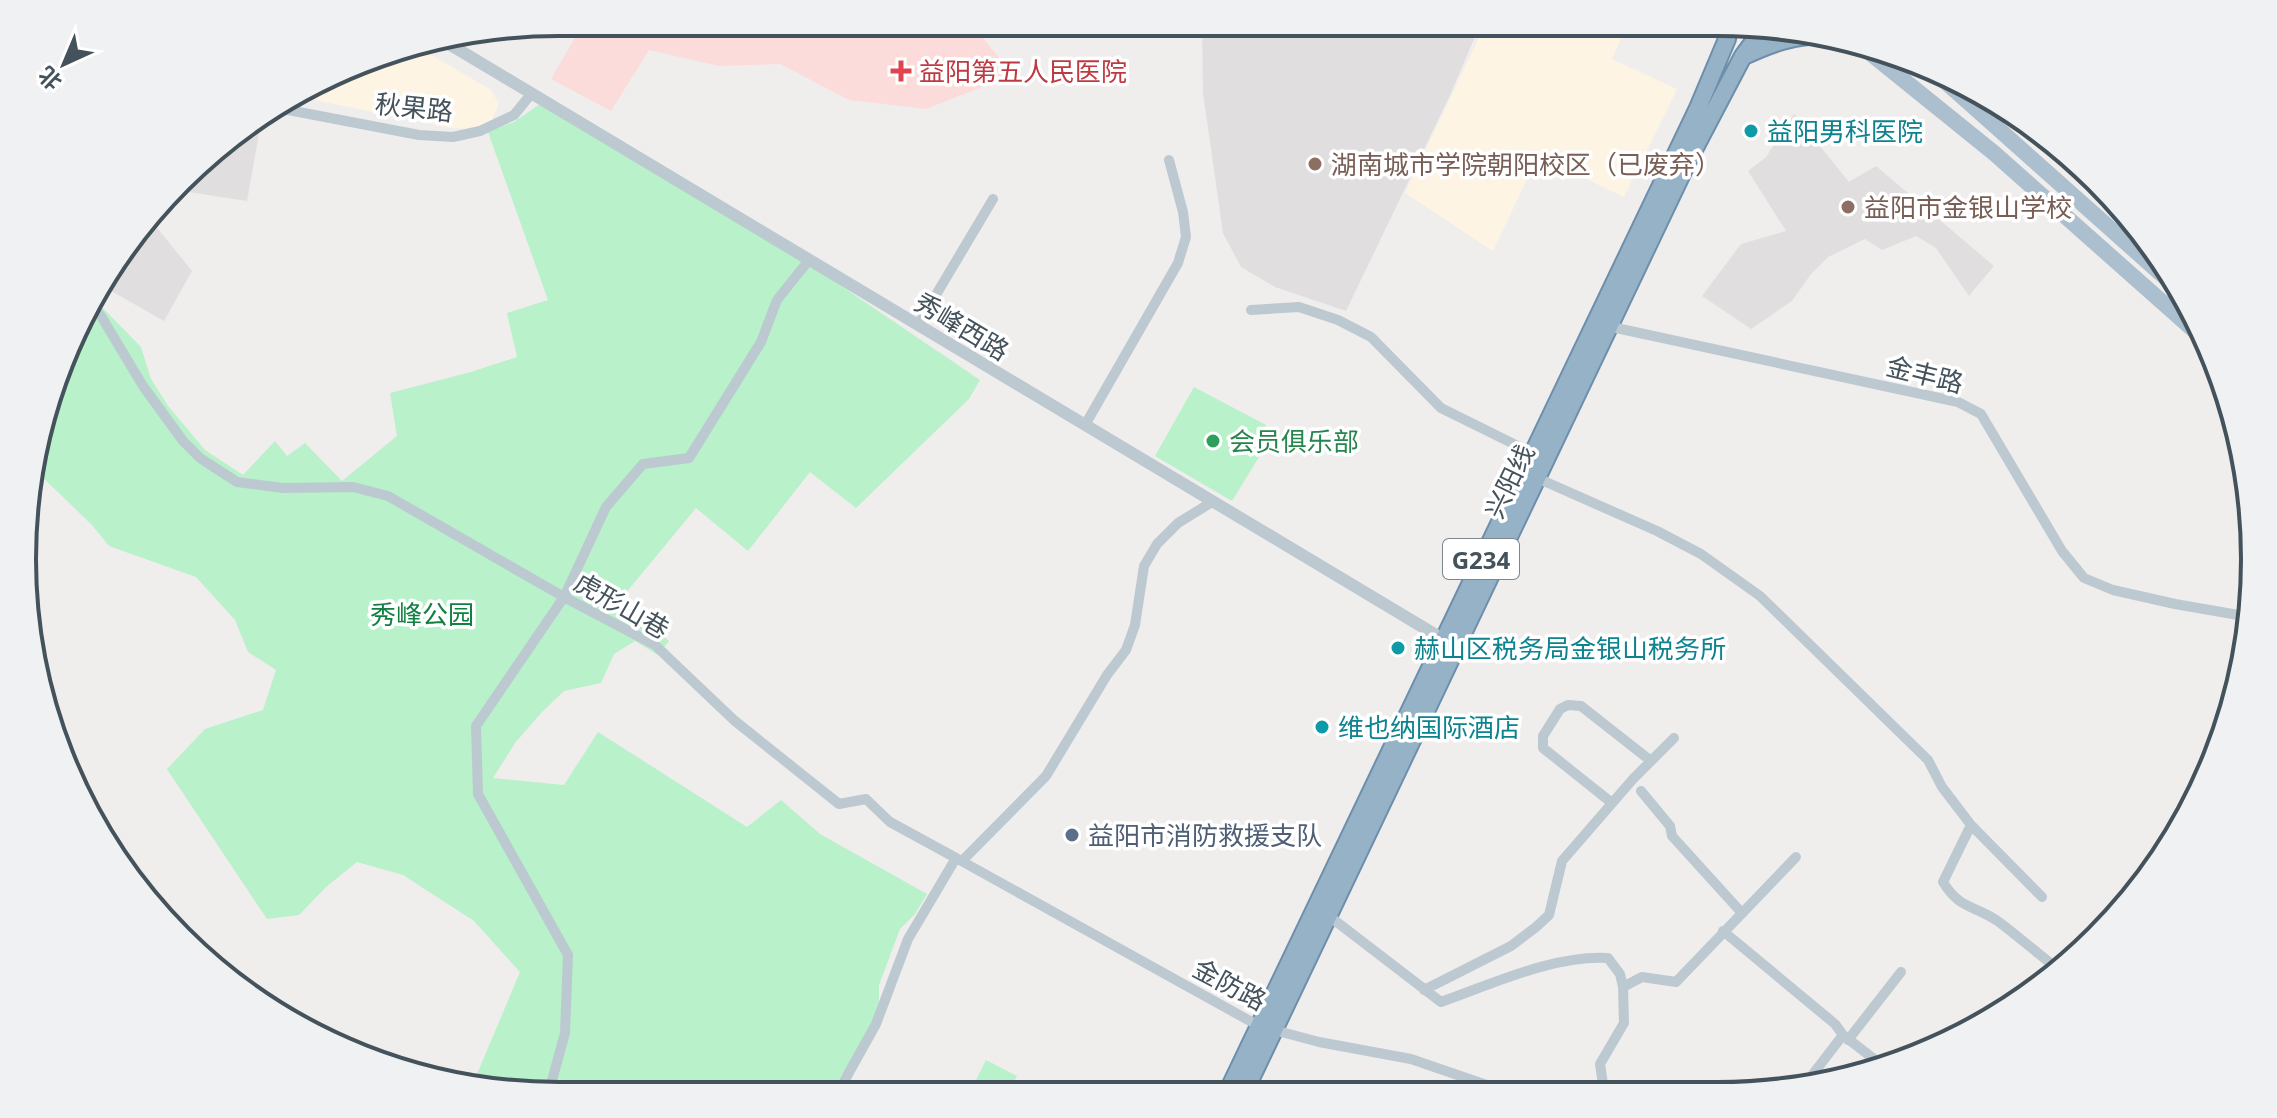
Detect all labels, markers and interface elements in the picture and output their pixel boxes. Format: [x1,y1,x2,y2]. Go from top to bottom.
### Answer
north arrow [24,24,104,104]
place label: 益阳第五人民医院 [919,53,1127,89]
marker: 益阳第五人民医院 [890,60,912,82]
text: 北 [31,61,68,98]
street label: 秋果路 [373,85,455,129]
place label: 益阳男科医院 [1767,113,1923,149]
marker: 益阳男科医院 [1742,122,1760,140]
place label: 湖南城市学院朝阳校区（已废弃） [1331,146,1721,182]
marker: 湖南城市学院朝阳校区（已废弃） [1306,155,1324,173]
place label: 益阳市金银山学校 [1864,189,2072,225]
marker: 益阳市金银山学校 [1839,198,1857,216]
street label: 秀峰西路 [908,284,1016,368]
street label: 金丰路 [1883,347,1967,401]
place label: 会员俱乐部 [1229,423,1359,459]
marker: 会员俱乐部 [1204,432,1222,450]
street label: 兴阳线 [1476,438,1542,524]
road number: G234 [1443,539,1519,579]
street label: 虎形山巷 [568,563,676,647]
park label: 秀峰公园 [370,596,474,632]
place label: 赫山区税务局金银山税务所 [1414,630,1726,666]
marker: 赫山区税务局金银山税务所 [1389,639,1407,657]
place label: 维也纳国际酒店 [1338,709,1520,745]
marker: 维也纳国际酒店 [1313,718,1331,736]
place label: 益阳市消防救援支队 [1088,817,1322,853]
marker: 益阳市消防救援支队 [1063,826,1081,844]
street label: 金防路 [1187,950,1273,1018]

